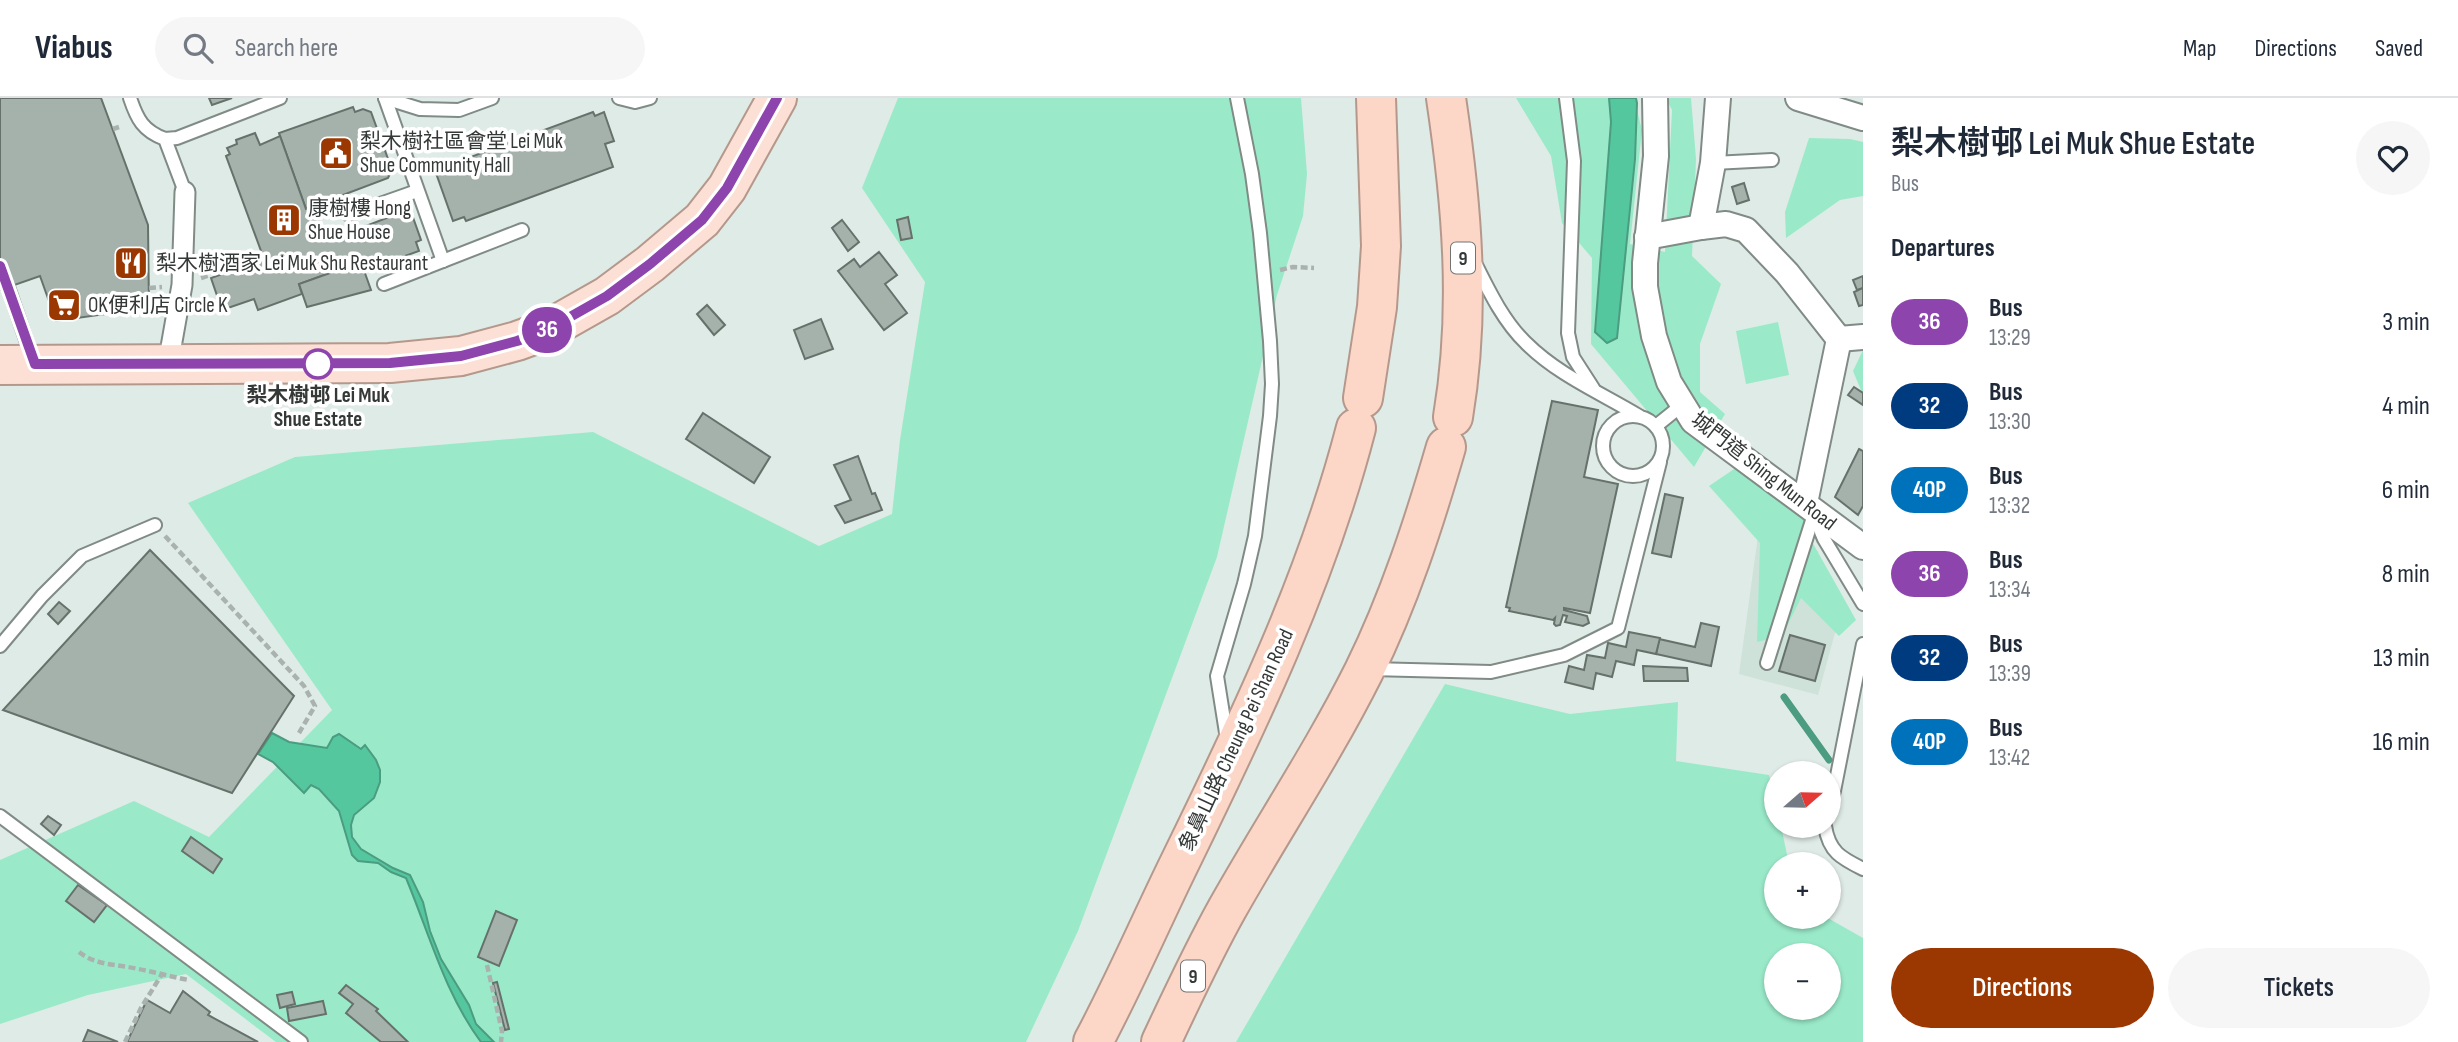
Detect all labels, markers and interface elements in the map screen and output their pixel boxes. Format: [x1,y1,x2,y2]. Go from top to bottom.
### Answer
search box [155,17,645,80]
text: Viabus [35,28,113,68]
icon: search [179,29,217,67]
text: Search here [235,33,338,64]
text: Map [2183,34,2216,63]
text: Directions [2254,34,2337,63]
text: Saved [2375,34,2423,63]
button: heart [2356,121,2430,195]
text: 梨木樹邨 Lei Muk Shue Estate [1891,124,2255,164]
place label: 梨木樹社區會堂 Lei Muk Shue Community Hall [360,129,563,178]
public building icon: 梨木樹社區會堂 Lei Muk Shue Community Hall [317,134,355,172]
text: Bus [1891,170,1919,198]
place label: 康樹樓 Hong Shue House [308,196,411,245]
building icon: 康樹樓 Hong Shue House [265,201,303,239]
text: Departures [1891,233,1995,264]
road number: 9 [1451,242,1475,274]
restaurant icon: 梨木樹酒家 Lei Muk Shu Restaurant [112,244,150,282]
place label: 梨木樹酒家 Lei Muk Shu Restaurant [156,251,428,276]
supermarket icon: OK便利店 Circle K [45,286,83,324]
place label: OK便利店 Circle K [88,293,228,318]
text: Bus [1989,293,2023,324]
line badge: 36 [516,307,578,353]
text: 36 [1918,307,1941,336]
text: 3 min [2382,307,2430,338]
text: 36 [536,315,558,344]
text: 13:29 [1989,324,2031,352]
marker: 梨木樹邨 Lei Muk Shue Estate [303,349,333,379]
text: Bus [1989,377,2023,408]
place label: 梨木樹邨 Lei Muk Shue Estate [246,383,390,432]
text: 32 [1919,391,1940,420]
text: 4 min [2382,391,2430,422]
street label: 城門道 Shing Mun Road [1686,407,1841,536]
text: 13:30 [1989,408,2031,436]
text: Bus [1989,461,2023,492]
text: 40P [1913,475,1946,504]
text: 6 min [2382,475,2430,506]
text: 13:32 [1989,492,2030,520]
text: Bus [1989,545,2023,576]
text: 36 [1918,559,1941,588]
text: 8 min [2382,559,2430,590]
text: 13:34 [1989,576,2030,604]
street label: 象鼻山路 Cheung Pei Shan Road [1174,625,1299,855]
text: Bus [1989,629,2023,660]
text: 32 [1919,643,1940,672]
text: 13 min [2373,643,2430,674]
text: 13:39 [1989,660,2031,688]
text: Bus [1989,713,2023,744]
text: 40P [1913,727,1946,756]
text: 16 min [2373,727,2430,758]
text: 13:42 [1989,744,2030,772]
north arrow [1764,761,1841,838]
map controls [1764,761,1841,1020]
button: + [1764,852,1841,929]
button: − [1764,943,1841,1020]
button: Directions [1891,948,2154,1028]
button: Tickets [2168,948,2430,1028]
road number: 9 [1181,960,1205,992]

